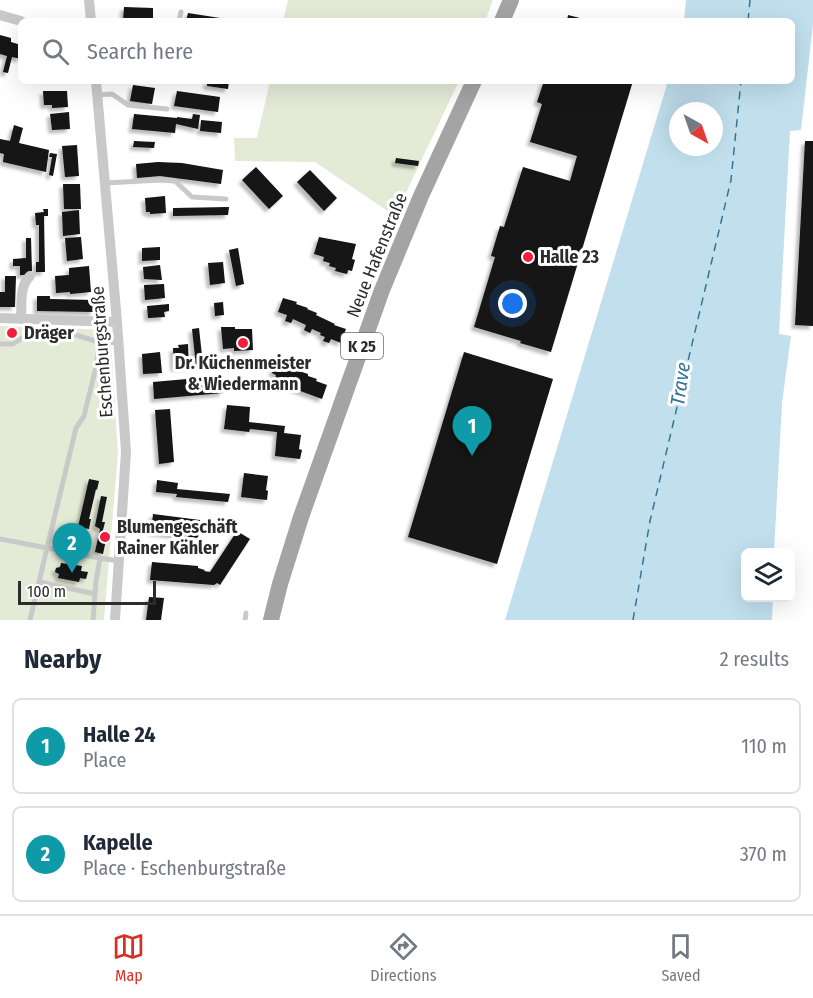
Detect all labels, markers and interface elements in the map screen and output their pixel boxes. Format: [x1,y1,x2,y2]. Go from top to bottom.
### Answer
search box [18,18,795,84]
icon: search [39,35,72,68]
text: Search here [87,38,193,65]
north arrow [669,102,723,156]
street label: Neue Hafenstraße [342,189,412,321]
place label: Halle 23 [540,246,600,268]
marker: Halle 23 [521,250,535,264]
street label: Eschenburgstraße [86,285,118,418]
your location [498,289,527,318]
place label: Dräger [24,322,74,344]
marker: Dräger [5,326,19,340]
road number: K 25 [341,333,383,359]
marker: Dr. Küchenmeister & Wiedermann [236,336,250,350]
place label: Dr. Küchenmeister & Wiedermann [175,352,312,395]
water label: Trave [665,360,695,407]
pin: 1 [452,406,492,456]
place label: Blumengeschäft Rainer Kähler [117,516,238,559]
pin: 2 [52,524,92,573]
marker: Blumengeschäft Rainer Kähler [98,530,112,544]
map controls [741,548,795,602]
button: layers [741,548,795,602]
scale bar [18,578,156,606]
text: 100 m [27,582,66,601]
text: Nearby [24,644,101,675]
text: 2 results [720,647,789,671]
text: Halle 24 [83,721,156,748]
text: 1 [41,734,50,758]
text: 110 m [741,734,787,758]
text: Place [83,748,126,772]
text: Kapelle [83,829,153,856]
text: 2 [41,842,50,866]
text: 370 m [740,842,787,866]
text: Place · Eschenburgstraße [83,856,286,880]
tab: Map [112,930,145,985]
tab: Directions [370,930,437,985]
tab: Saved [661,930,701,985]

